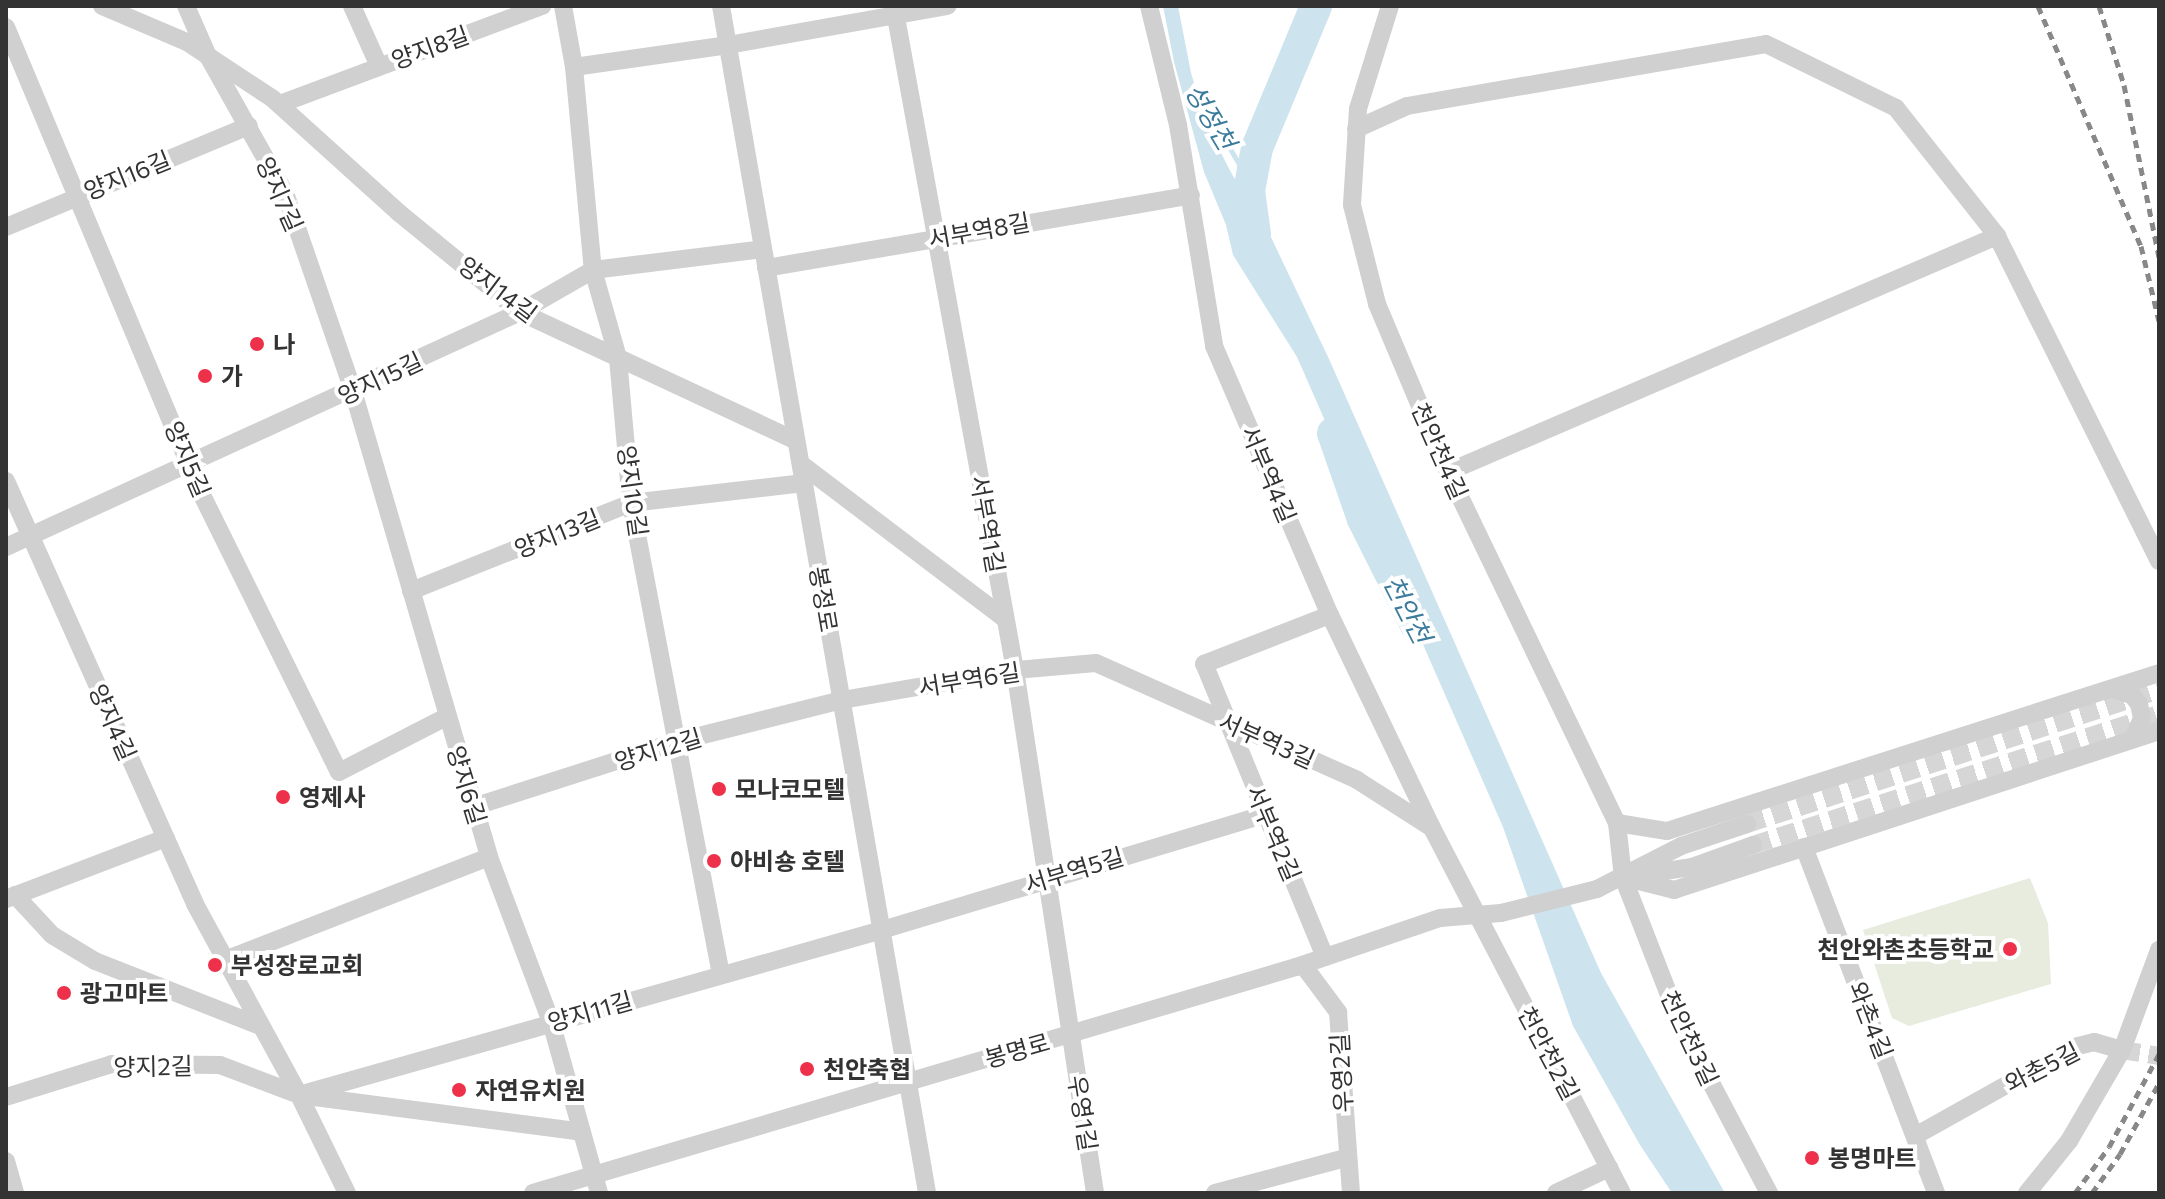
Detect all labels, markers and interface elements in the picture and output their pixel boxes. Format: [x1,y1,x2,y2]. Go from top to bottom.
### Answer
street label: 양지8길 [387,20,473,74]
water label: 성정천 [1179,77,1243,155]
street label: 양지16길 [79,145,175,205]
street label: 양지7길 [251,152,309,236]
street label: 서부역8길 [926,207,1032,253]
street label: 양지14길 [453,250,543,328]
place label: 나 [273,330,295,358]
marker: 나 [248,335,266,353]
street label: 양지15길 [333,346,427,410]
place label: 가 [221,362,243,390]
marker: 가 [196,367,214,385]
street label: 천안천4길 [1406,398,1474,504]
street label: 양지5길 [159,417,217,501]
street label: 서부역4길 [1236,421,1302,527]
street label: 양지10길 [612,443,654,539]
street label: 서부역1길 [965,473,1011,575]
street label: 양지13길 [510,503,604,563]
street label: 봉정로 [804,564,844,634]
water label: 천안천 [1378,570,1438,648]
street label: 서부역6길 [916,657,1022,701]
street label: 양지4길 [83,679,143,765]
street label: 서부역3길 [1215,706,1319,774]
street label: 양지12길 [611,722,705,776]
street label: 양지6길 [441,742,493,828]
place label: 모나코모텔 [735,775,845,803]
marker: 모나코모텔 [710,780,728,798]
street label: 서부역2길 [1241,781,1307,885]
place label: 영제사 [299,783,365,811]
marker: 영제사 [274,788,292,806]
street label: 서부역5길 [1021,841,1127,899]
place label: 아비숑 호텔 [730,847,845,875]
marker: 아비숑 호텔 [705,852,723,870]
place label: 천안와촌초등학교 [1817,935,1994,963]
marker: 천안와촌초등학교 [2001,940,2019,958]
place label: 부성장로교회 [231,951,363,979]
marker: 부성장로교회 [206,956,224,974]
street label: 와촌4길 [1843,977,1899,1063]
place label: 광고마트 [80,979,168,1007]
marker: 광고마트 [55,984,73,1002]
street label: 양지11길 [544,985,636,1037]
street label: 천안천3길 [1655,986,1725,1090]
street label: 천안천2길 [1512,1001,1586,1105]
street label: 봉명로 [981,1027,1053,1073]
street label: 우영2길 [1325,1033,1357,1113]
street label: 와촌5길 [2000,1036,2084,1098]
street label: 양지2길 [113,1051,193,1081]
place label: 천안축협 [823,1055,911,1083]
marker: 천안축협 [798,1060,816,1078]
street label: 우영1길 [1063,1073,1103,1153]
place label: 자연유치원 [475,1076,585,1104]
marker: 자연유치원 [450,1081,468,1099]
place label: 봉명마트 [1828,1144,1916,1172]
marker: 봉명마트 [1803,1149,1821,1167]

